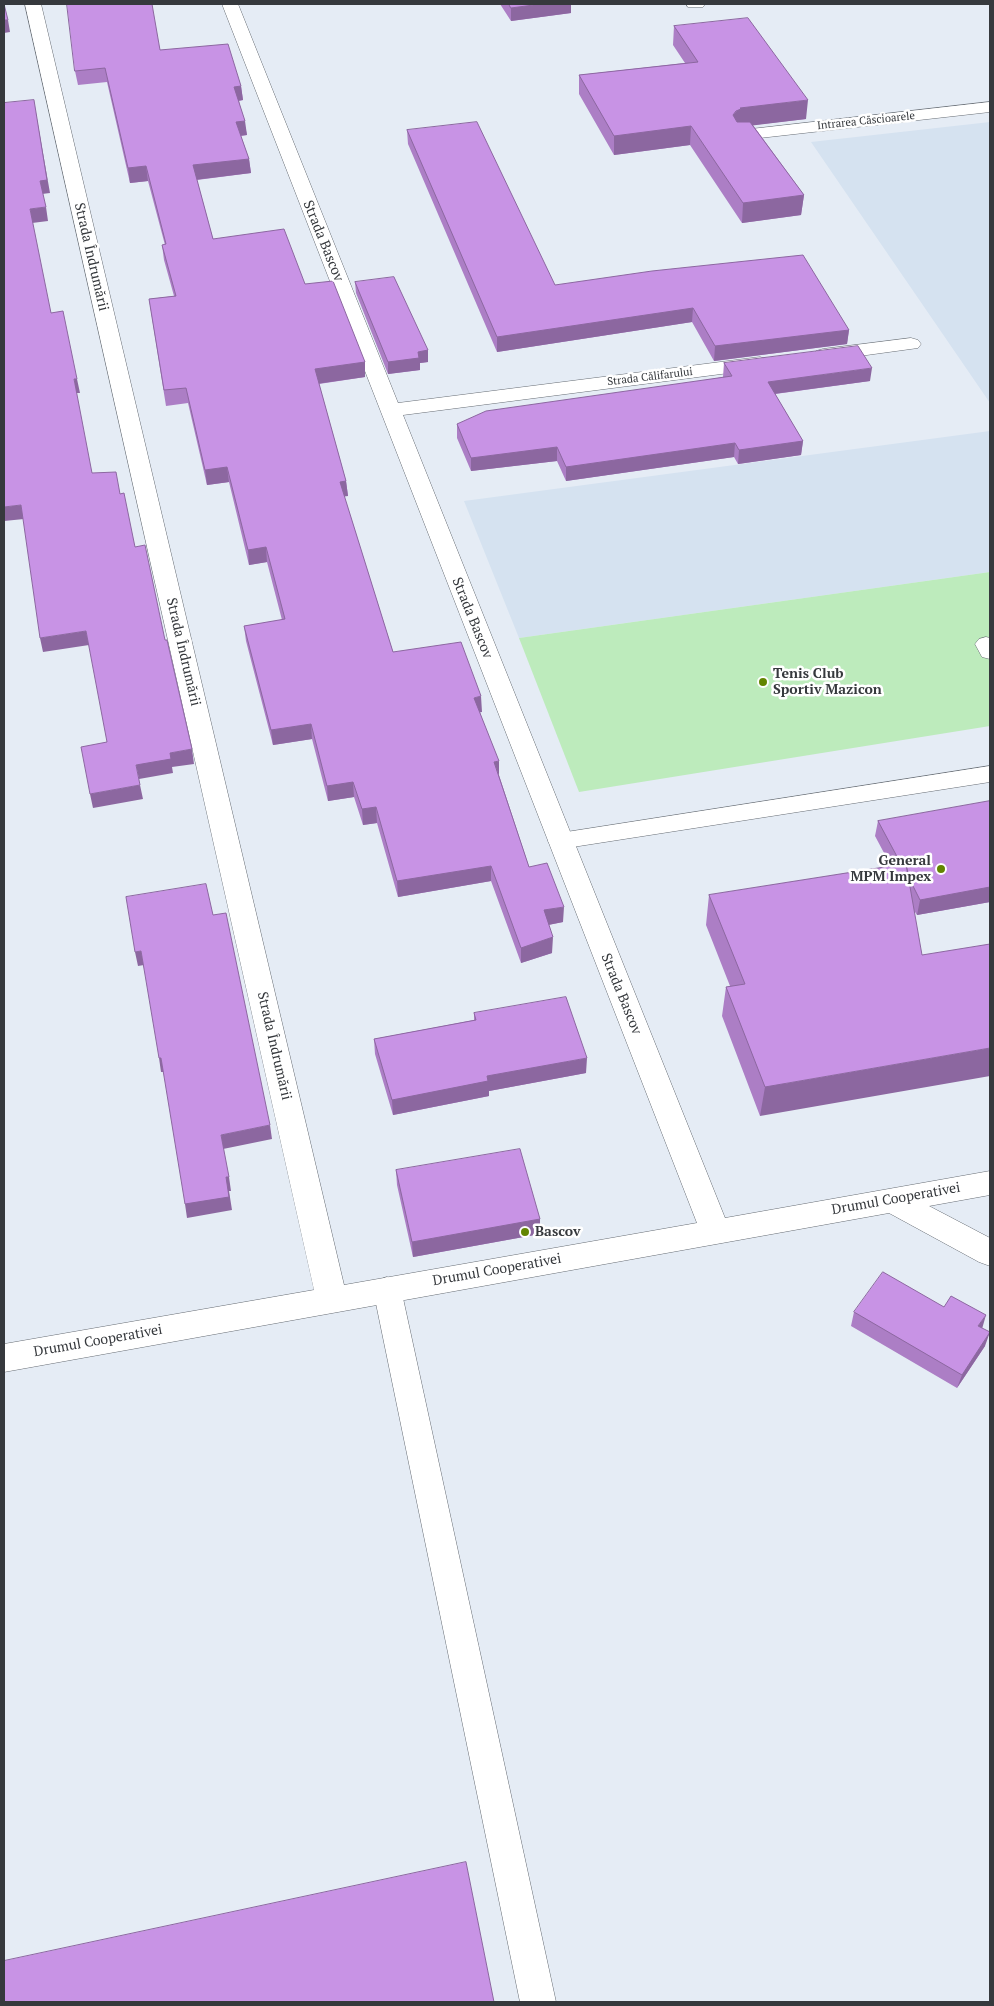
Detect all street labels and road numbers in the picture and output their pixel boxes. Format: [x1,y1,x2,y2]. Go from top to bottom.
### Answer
street label: Intrarea Căscioarele [816,109,916,133]
street label: Strada Bascov [299,198,347,284]
street label: Strada Îndrumării [70,201,112,313]
street label: Strada Călifarului [606,365,694,389]
street label: Strada Bascov [448,575,496,661]
street label: Strada Îndrumării [162,596,204,708]
street label: Strada Bascov [597,951,645,1037]
street label: Strada Îndrumării [253,990,295,1102]
street label: Drumul Cooperativei [830,1179,962,1219]
street label: Drumul Cooperativei [431,1250,563,1290]
street label: Drumul Cooperativei [32,1321,164,1361]

